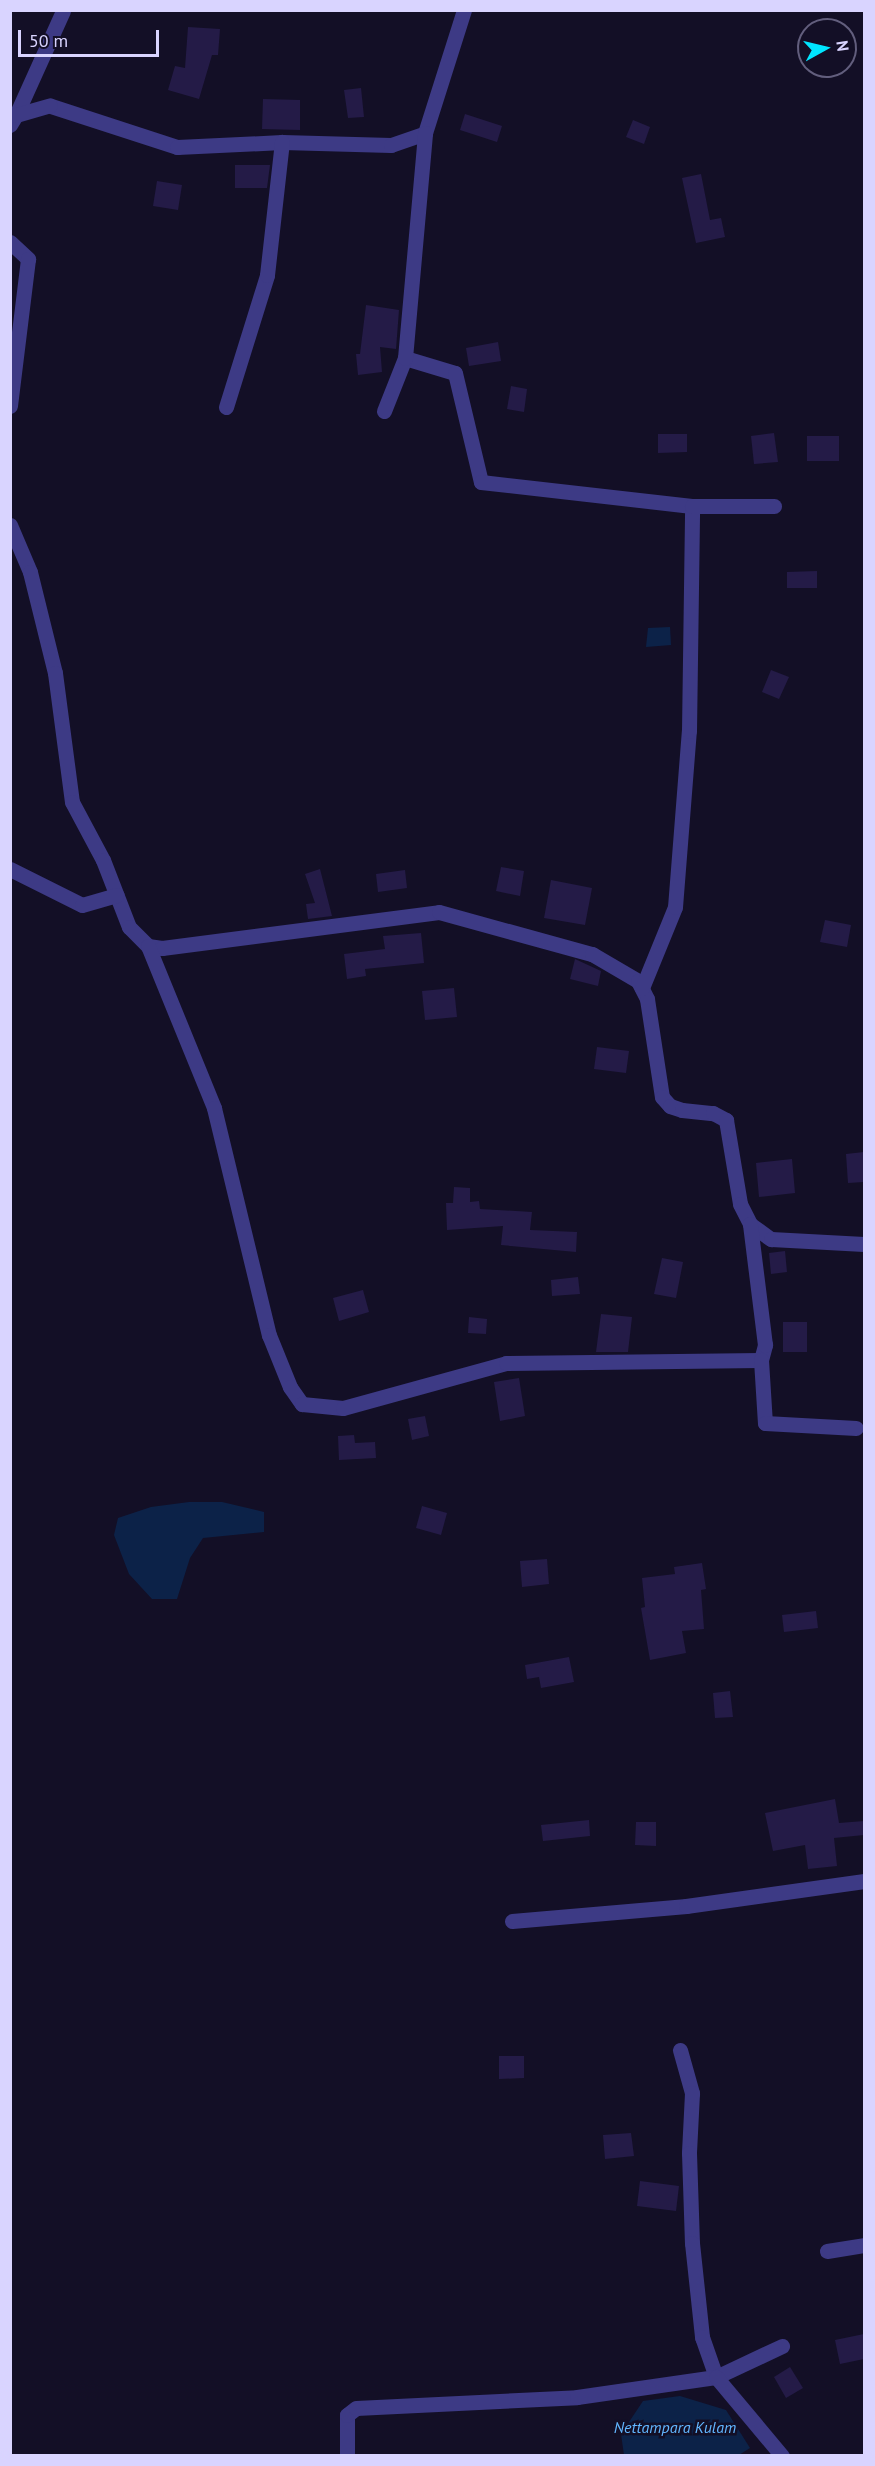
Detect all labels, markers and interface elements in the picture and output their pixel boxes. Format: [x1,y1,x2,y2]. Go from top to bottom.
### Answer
scale bar [21,18,162,56]
north arrow [797,18,857,78]
text: 50 m [29,29,68,52]
text: N [832,39,853,52]
water label: Nettampara Kulam [614,2417,736,2437]

